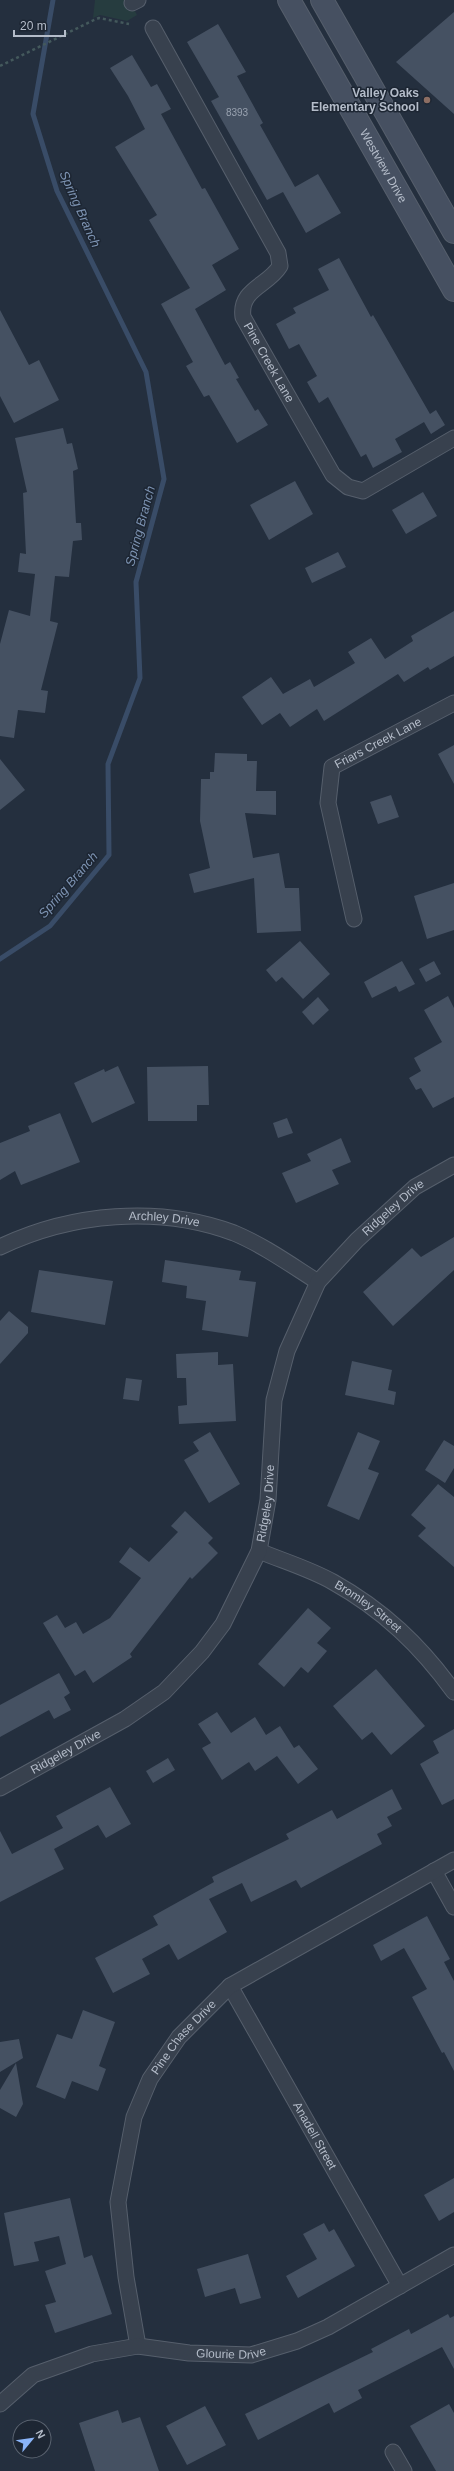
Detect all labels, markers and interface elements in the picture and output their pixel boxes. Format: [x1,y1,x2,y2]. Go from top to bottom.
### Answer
scale bar [14,12,65,38]
text: 20 m [20,19,47,33]
place label: Valley Oaks Elementary School [311,86,419,114]
marker: Valley Oaks Elementary School [422,95,432,105]
house number: 8393 [226,107,249,118]
street label: Westview Drive [357,127,410,206]
water label: Spring Branch [56,168,104,250]
street label: Pine Creek Lane [241,320,297,405]
water label: Spring Branch [122,484,158,568]
street label: Friars Creek Lane [332,714,424,771]
water label: Spring Branch [35,849,101,921]
street label: Ridgeley Drive [359,1176,427,1239]
street label: Archley Drive [129,1209,201,1230]
street label: Ridgeley Drive [254,1464,277,1543]
street label: Bromley Street [332,1577,405,1636]
street label: Ridgeley Drive [28,1727,104,1777]
street label: Pine Chase Drive [148,1997,219,2077]
street label: Anadell Street [290,2099,340,2173]
street label: Glourie Drive [196,2344,268,2362]
north arrow [12,2419,52,2459]
text: N [34,2428,48,2441]

